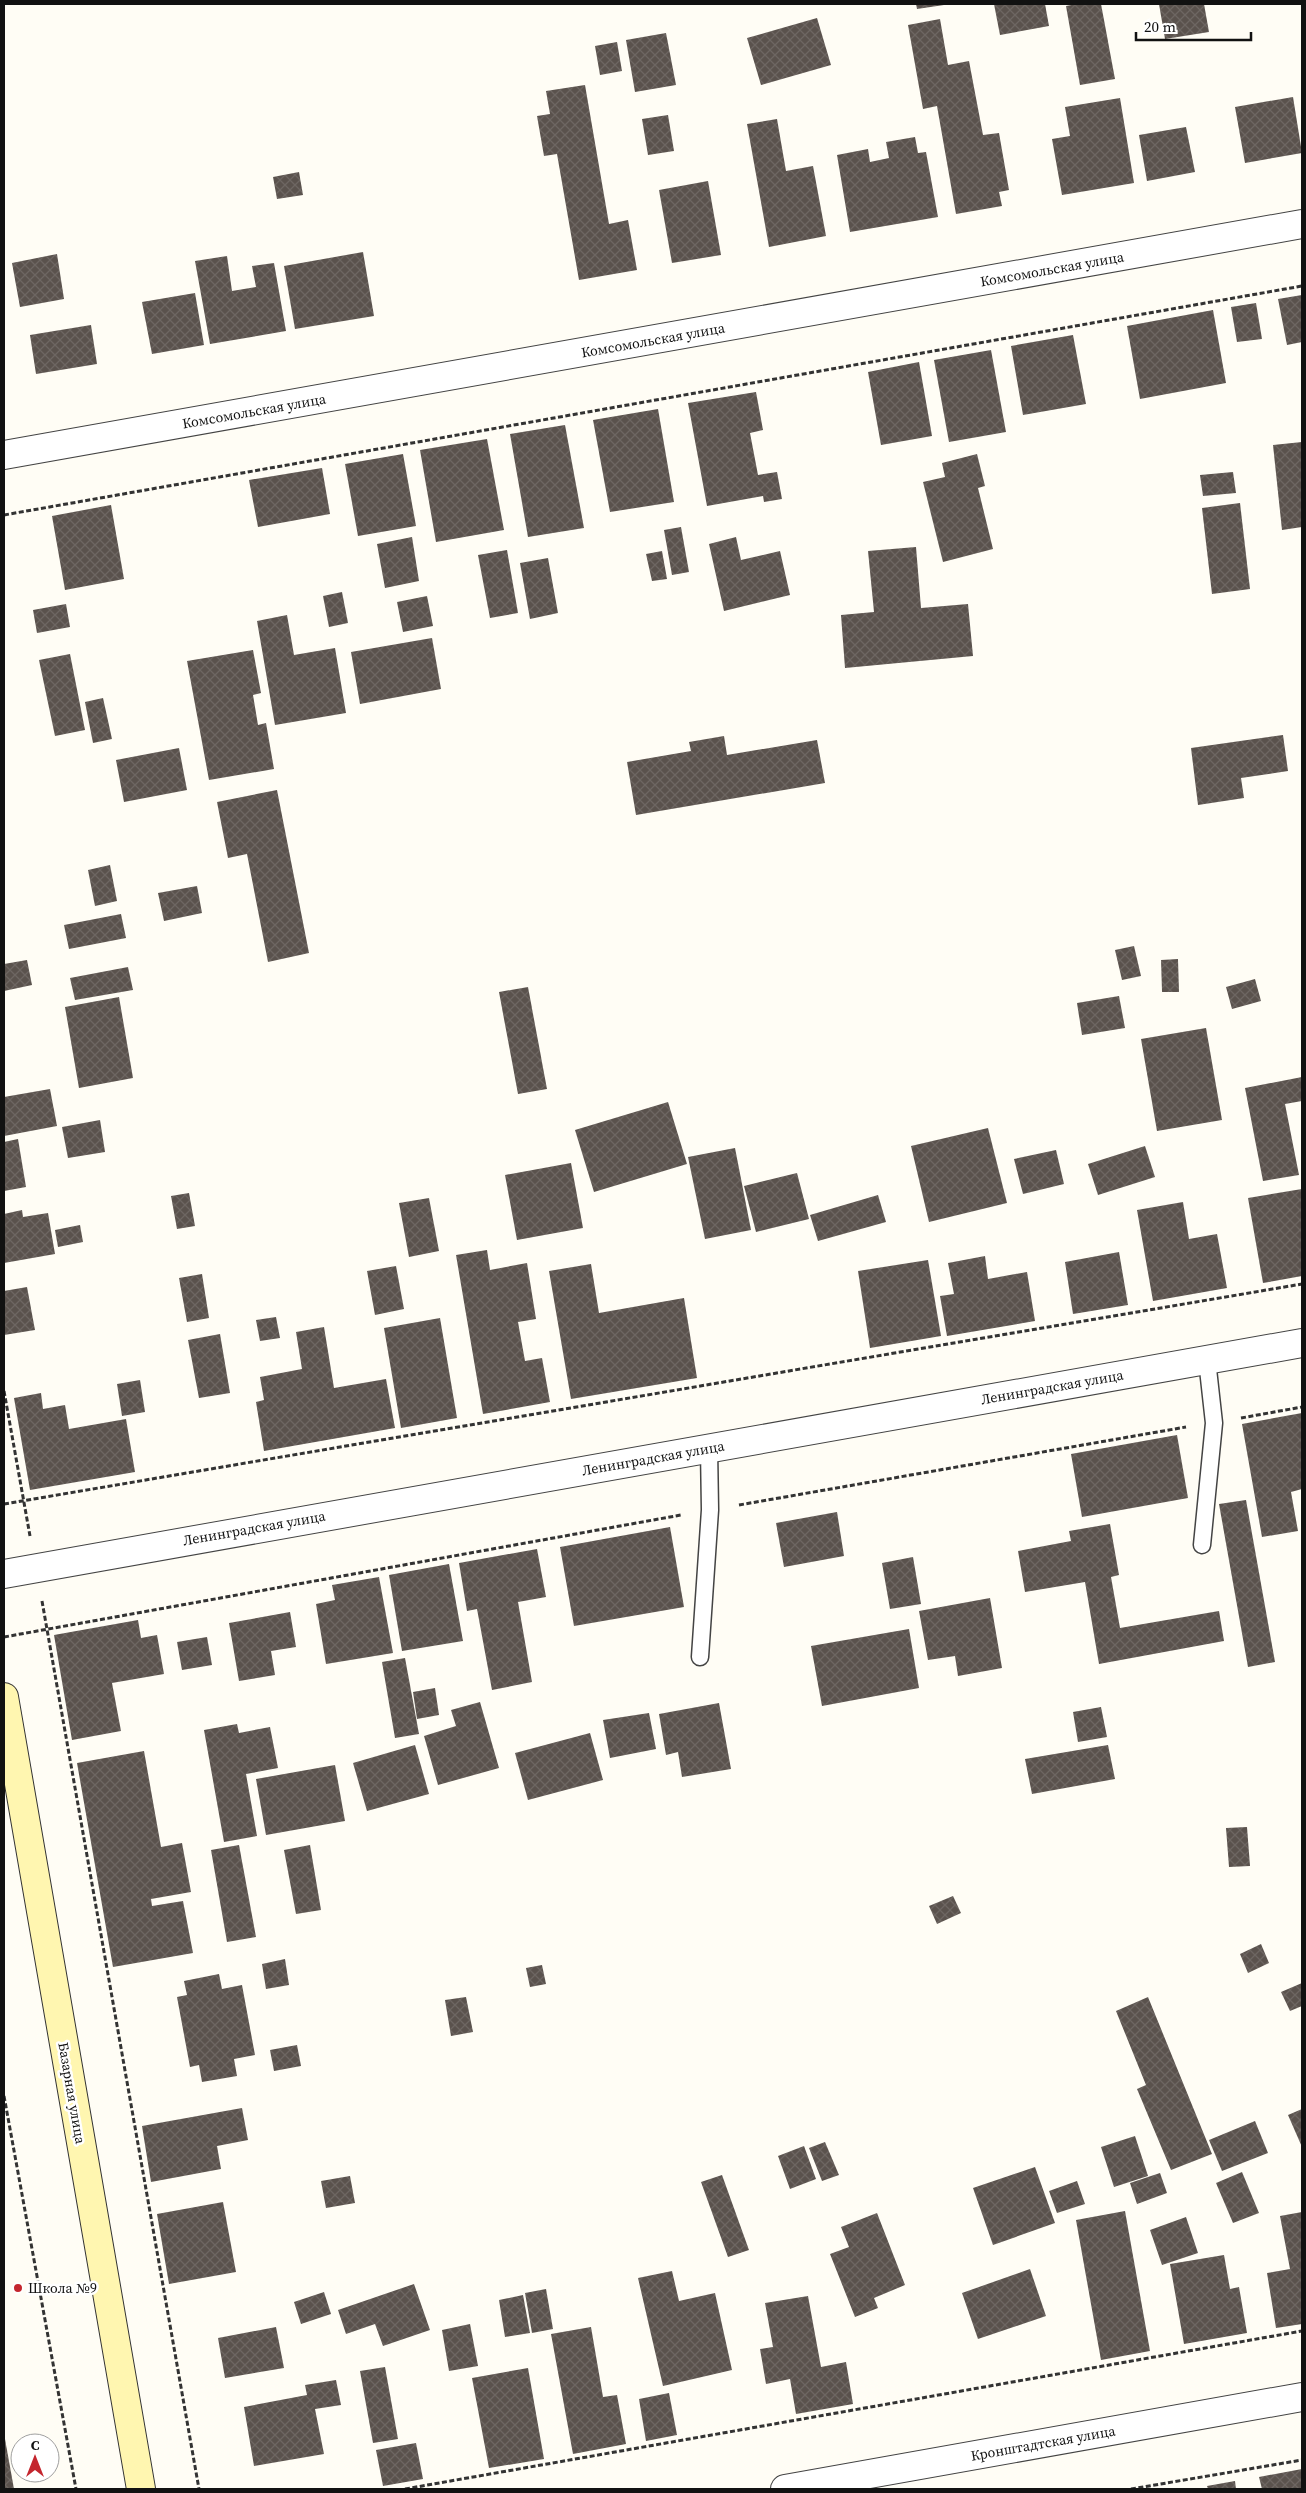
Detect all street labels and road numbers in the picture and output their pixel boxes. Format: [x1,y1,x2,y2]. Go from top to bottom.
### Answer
street label: Комсомольская улица [979,246,1126,291]
street label: Комсомольская улица [580,317,727,362]
street label: Комсомольская улица [181,388,328,433]
street label: Ленинградская улица [979,1364,1126,1409]
street label: Ленинградская улица [580,1435,727,1480]
street label: Ленинградская улица [181,1505,328,1550]
street label: Базарная улица [53,2041,91,2146]
street label: Кронштадтская улица [969,2420,1118,2466]

